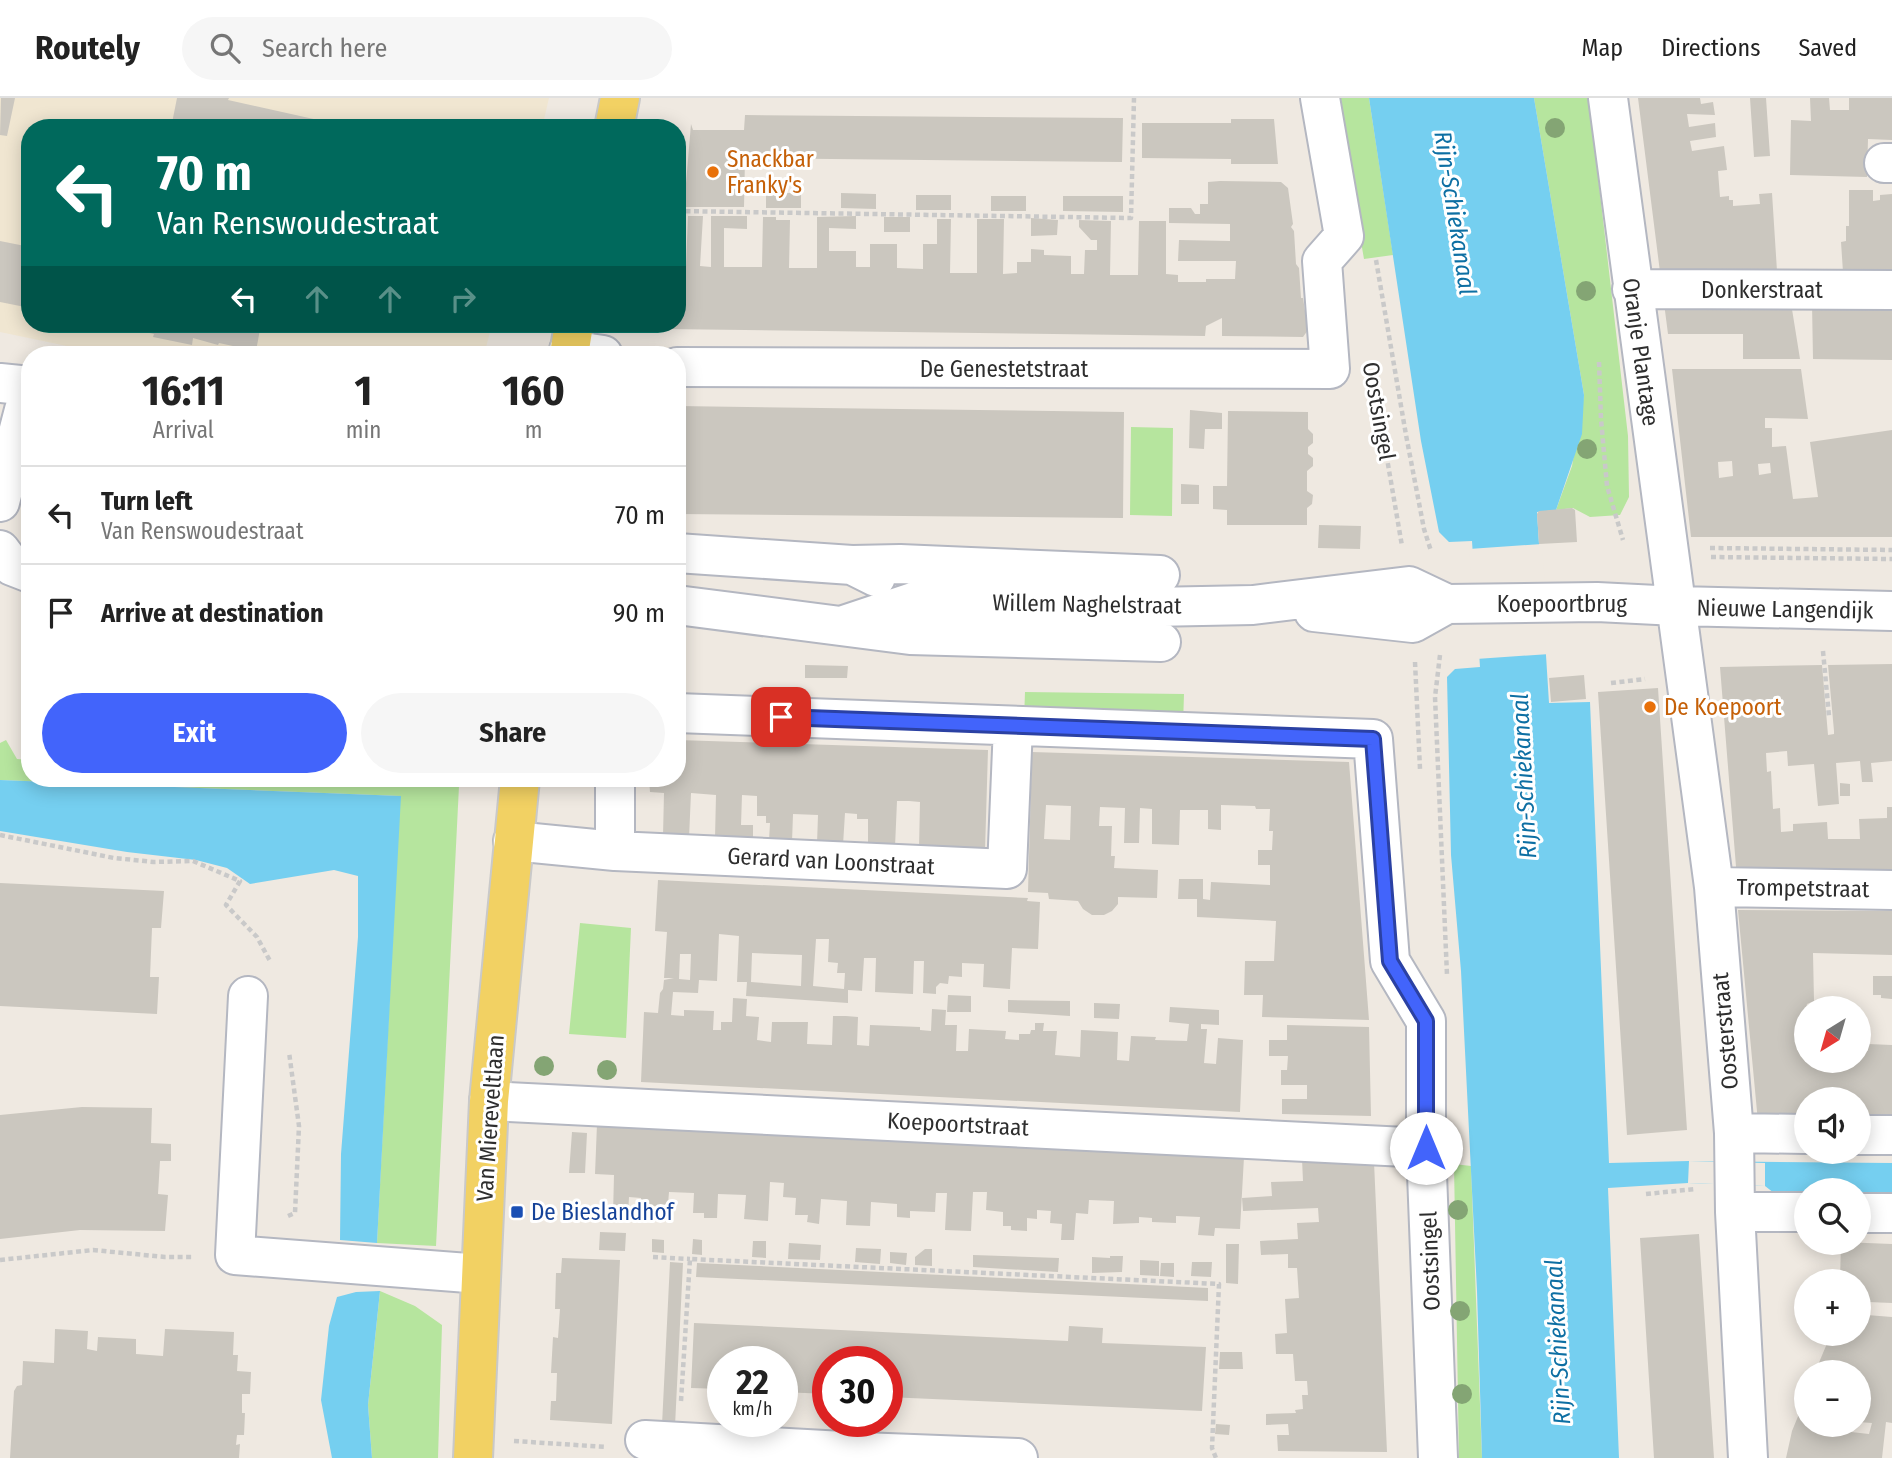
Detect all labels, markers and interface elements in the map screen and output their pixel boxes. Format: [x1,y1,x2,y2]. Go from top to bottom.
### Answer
search box [182,17,672,80]
text: Routely [35,28,140,68]
icon: search [206,29,244,67]
text: Search here [262,33,387,64]
text: Map [1582,34,1623,62]
text: Directions [1661,34,1760,62]
text: Saved [1798,34,1857,62]
water label: Rijn-Schiekanaal [1428,129,1482,297]
text: 70 m [157,144,252,203]
place label: Snackbar Franky's [727,145,814,199]
icon: left [42,147,133,238]
marker: Snackbar Franky's [705,164,721,180]
text: Van Renswoudestraat [157,204,439,242]
street label: Oranje Plantage [1617,276,1665,428]
street label: Donkerstraat [1701,276,1823,304]
icon: left [225,280,263,318]
icon: ahead [298,280,336,318]
icon: ahead [371,280,409,318]
icon: right [444,280,482,318]
street label: De Genestetstraat [920,355,1089,383]
street label: Oostsingel [1357,360,1401,462]
text: 16:11 [142,366,225,416]
text: 1 [355,366,372,416]
text: 160 [502,366,565,416]
text: Arrival [153,416,214,444]
text: min [346,416,381,444]
text: m [525,416,542,444]
text: Turn left [101,486,193,517]
icon: left [42,496,80,534]
text: 70 m [615,500,665,531]
text: Van Renswoudestraat [101,517,303,545]
street label: Willem Naghelstraat [992,588,1182,620]
street label: Koepoortbrug [1497,590,1627,618]
street label: Nieuwe Langendijk [1696,593,1874,625]
icon: arrive [42,594,80,632]
text: Arrive at destination [101,598,324,629]
text: 90 m [613,598,665,629]
pin [751,687,811,747]
button: Exit [42,693,347,773]
button: Share [361,693,665,773]
water label: Rijn-Schiekanaal [1506,693,1542,859]
place label: De Koepoort [1664,693,1782,721]
icon: arrive [762,698,800,736]
marker: De Koepoort [1642,699,1658,715]
street label: Gerard van Loonstraat [727,842,936,880]
street label: Trompetstraat [1736,873,1870,903]
street label: Oosterstraat [1706,971,1744,1091]
north arrow [1794,996,1871,1073]
map controls [1794,996,1871,1437]
street label: Van Miereveltlaan [470,1034,510,1202]
button: sound [1794,1087,1871,1164]
street label: Koepoortstraat [886,1106,1030,1142]
position arrow [1389,1111,1463,1185]
button: search [1794,1178,1871,1255]
place label: De Bieslandhof [531,1198,676,1226]
marker: De Bieslandhof [509,1204,525,1220]
street label: Oostsingel [1414,1211,1446,1311]
water label: Rijn-Schiekanaal [1540,1259,1576,1425]
button: + [1794,1269,1871,1346]
speed limit sign: 30 [812,1346,903,1437]
button: − [1794,1360,1871,1437]
text: 22 [736,1361,769,1403]
text: km/h [732,1398,773,1420]

